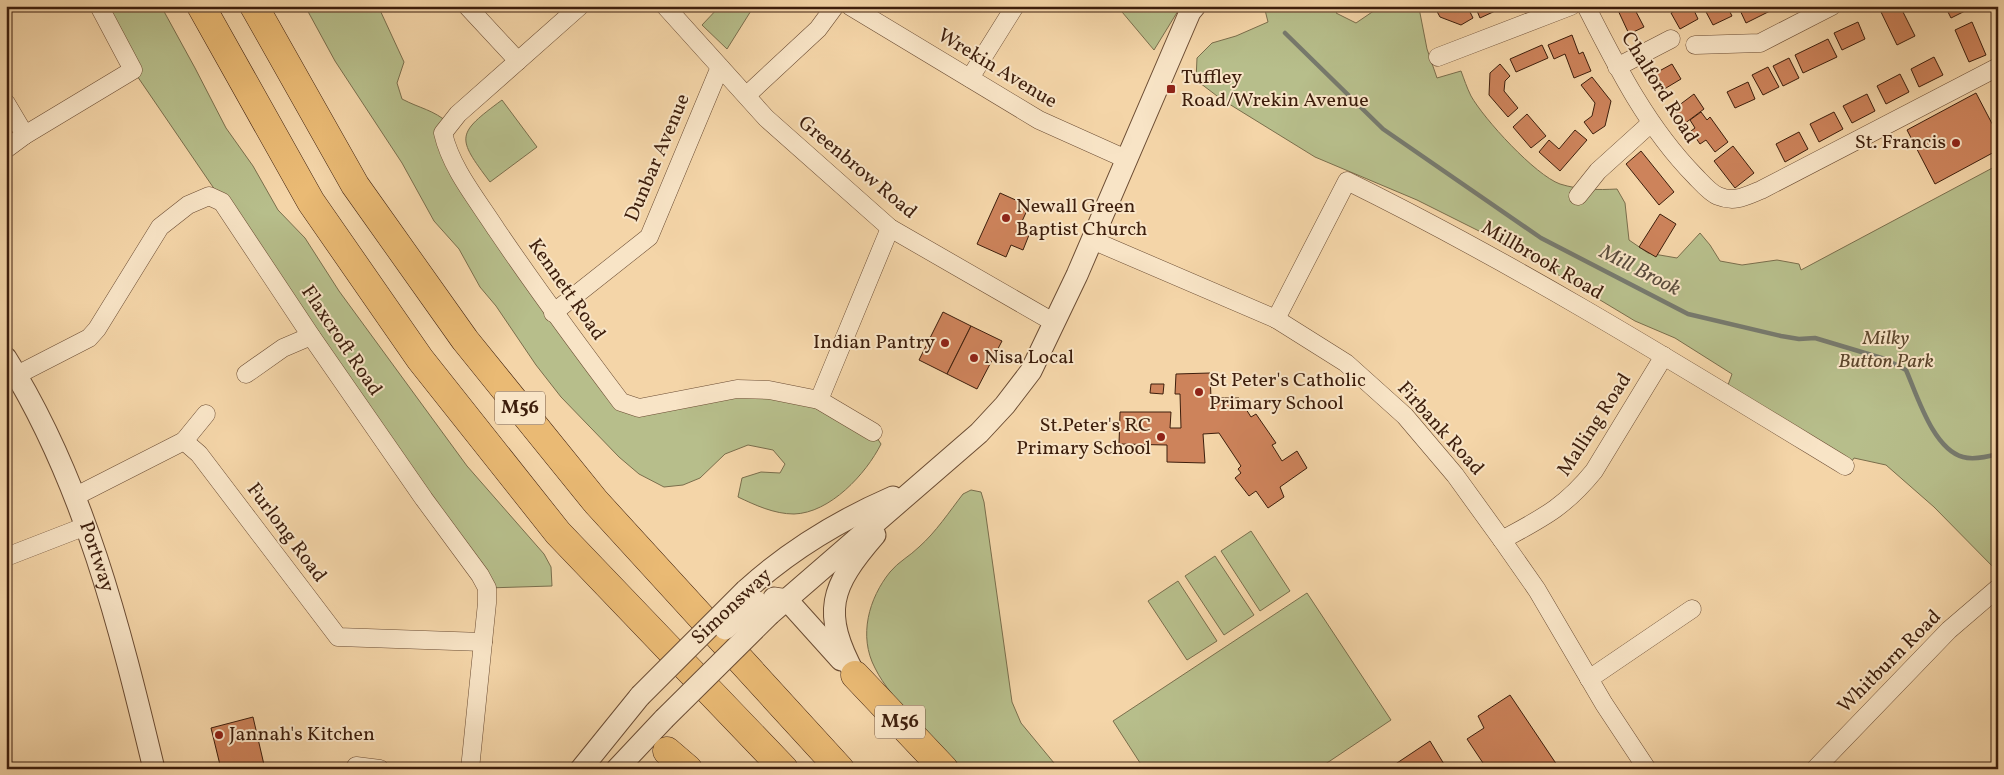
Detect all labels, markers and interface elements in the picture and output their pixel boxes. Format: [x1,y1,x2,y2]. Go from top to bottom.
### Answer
street label: Wrekin Avenue [932,22,1062,116]
street label: Chalford Road [1613,27,1705,149]
place label: Tuffley Road/Wrekin Avenue [1181,64,1369,115]
marker: Tuffley Road/Wrekin Avenue [1165,83,1177,95]
street label: Dunbar Avenue [618,90,698,226]
street label: Greenbrow Road [791,110,923,226]
place label: St. Francis [1855,129,1946,157]
marker: St. Francis [1950,137,1962,149]
place label: Newall Green Baptist Church [1016,193,1148,244]
marker: Newall Green Baptist Church [1000,212,1012,224]
street label: Millbrook Road [1476,215,1608,307]
street label: Kennett Road [521,233,611,347]
water label: Mill Brook [1594,238,1686,304]
street label: Flaxcroft Road [294,280,388,402]
park label: Milky Button Park [1838,325,1934,376]
place label: Indian Pantry [813,329,935,357]
marker: Indian Pantry [939,337,951,349]
place label: Nisa Local [984,344,1074,372]
marker: Nisa Local [968,352,980,364]
place label: St Peter's Catholic Primary School [1209,367,1366,418]
street label: Malling Road [1551,368,1639,482]
street label: Firbank Road [1390,376,1490,482]
marker: St Peter's Catholic Primary School [1193,386,1205,398]
road number: M56 [495,392,545,424]
place label: St.Peter's RC Primary School [1016,412,1151,463]
marker: St.Peter's RC Primary School [1155,431,1167,443]
street label: Furlong Road [239,477,333,589]
street label: Portway [71,518,121,596]
street label: Simonsway [685,562,779,652]
street label: Whitburn Road [1832,604,1948,720]
road number: M56 [875,706,925,739]
place label: Jannah's Kitchen [229,721,375,749]
marker: Jannah's Kitchen [213,729,225,741]

